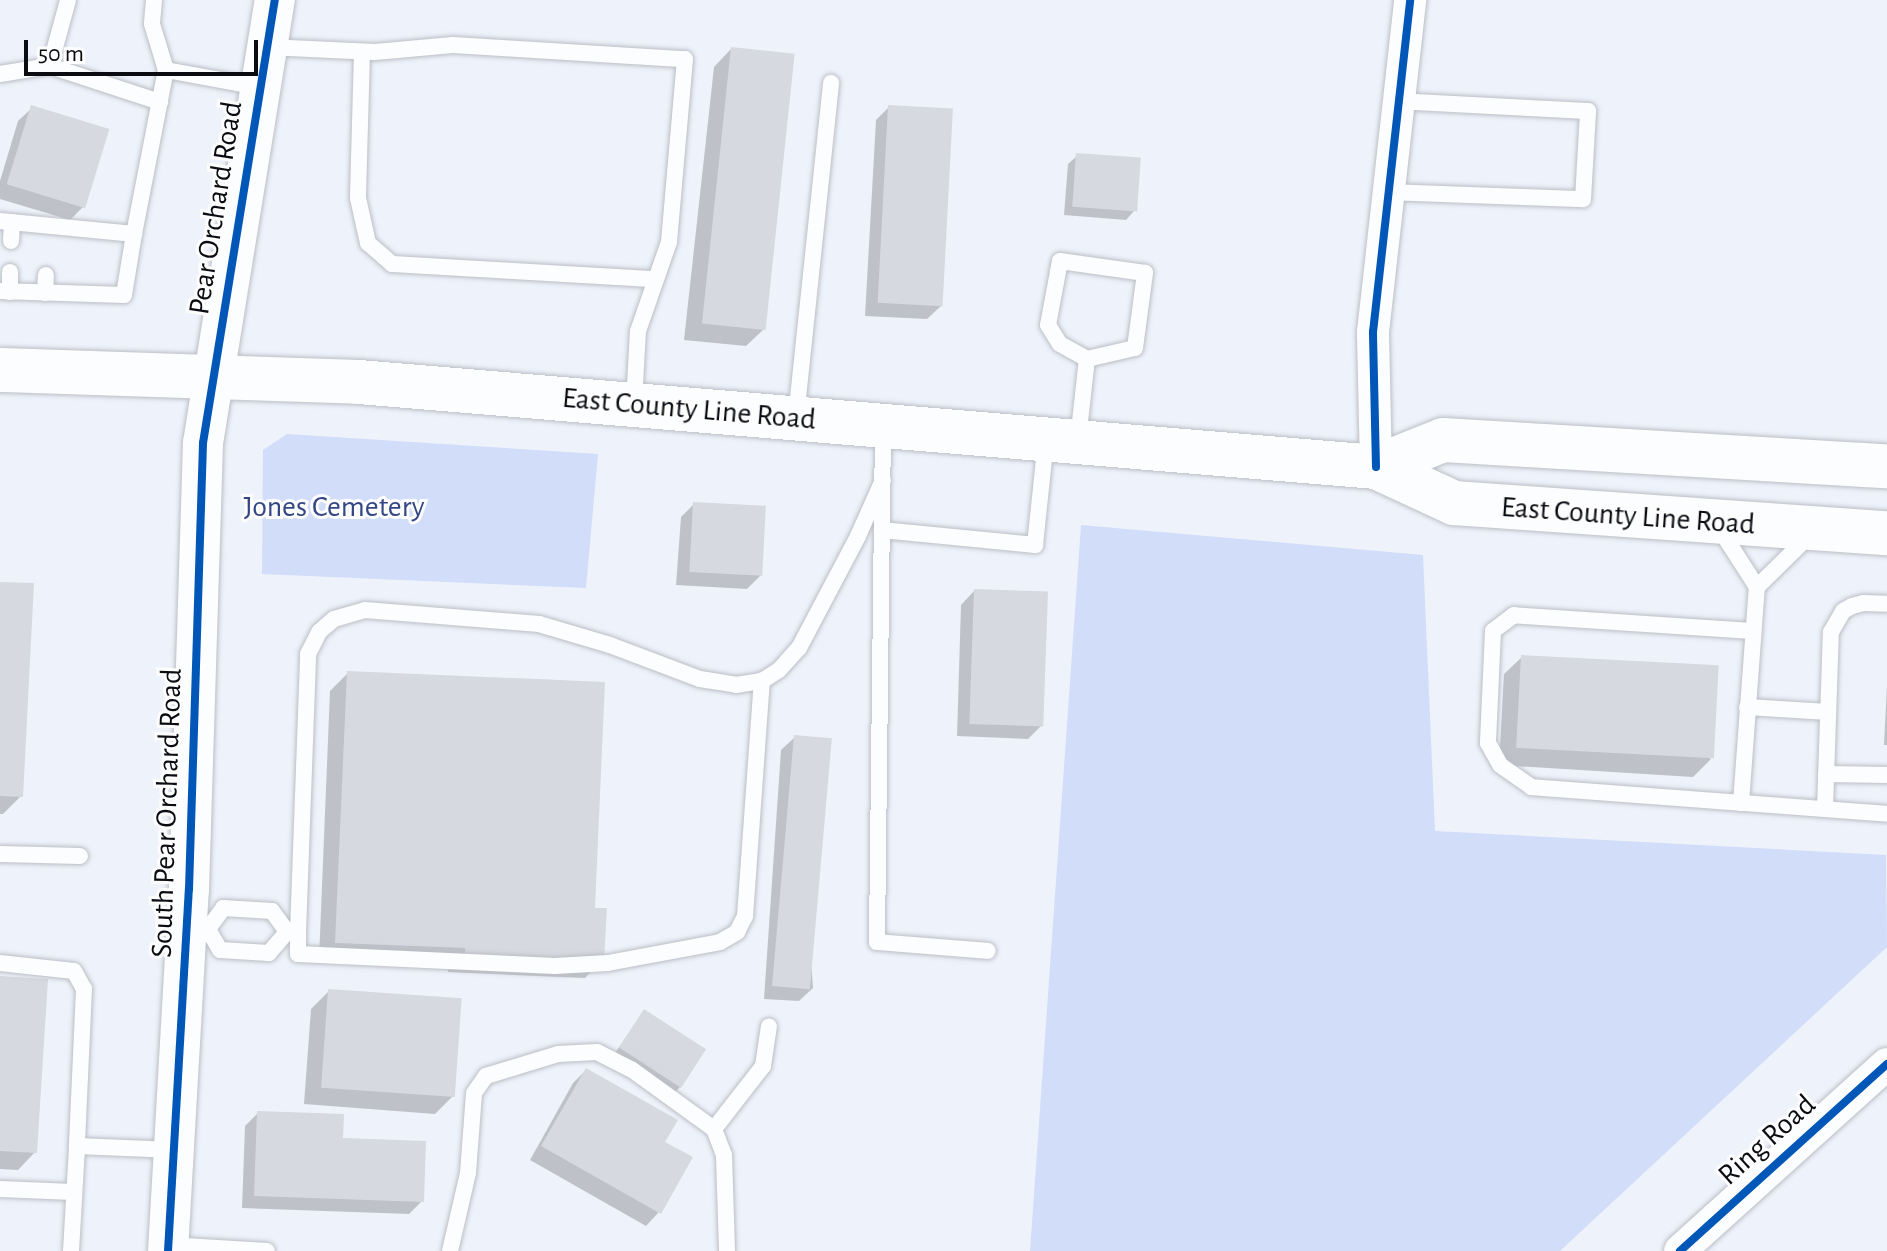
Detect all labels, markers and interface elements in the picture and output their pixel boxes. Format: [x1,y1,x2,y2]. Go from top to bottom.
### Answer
scale bar [28,24,262,74]
text: 50 m [38,42,84,66]
street label: Pear Orchard Road [181,99,251,317]
street label: East County Line Road [561,380,817,438]
park label: Jones Cemetery [244,489,424,525]
street label: East County Line Road [1500,489,1756,543]
street label: South Pear Orchard Road [144,668,190,958]
street label: Ring Road [1711,1087,1823,1193]

